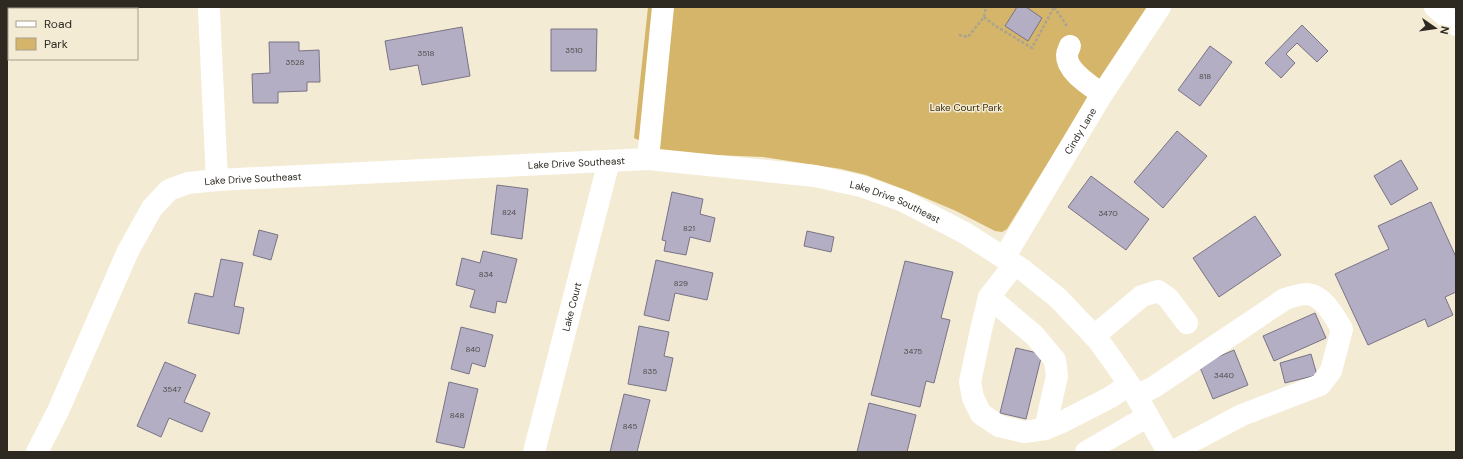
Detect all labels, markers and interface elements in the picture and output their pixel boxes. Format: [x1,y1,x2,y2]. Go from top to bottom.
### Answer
legend [8,8,138,60]
north arrow [1415,8,1455,48]
text: Road [44,16,72,32]
text: N [1437,25,1452,36]
text: Park [44,36,68,52]
house number: 3510 [565,45,583,55]
house number: 3518 [418,48,435,58]
house number: 3528 [286,57,305,67]
house number: 818 [1199,71,1211,81]
park label: Lake Court Park [930,101,1002,114]
street label: Cindy Lane [1061,105,1099,157]
street label: Lake Drive Southeast [528,154,625,172]
street label: Lake Drive Southeast [204,170,302,188]
street label: Lake Drive Southeast [849,178,943,226]
house number: 824 [502,207,516,217]
house number: 3470 [1098,208,1118,218]
house number: 821 [683,223,695,233]
house number: 834 [479,269,493,279]
house number: 829 [674,278,688,288]
street label: Lake Court [559,281,585,333]
house number: 840 [465,344,481,354]
house number: 3475 [904,346,922,356]
house number: 835 [643,366,657,376]
house number: 3440 [1214,370,1234,380]
house number: 3547 [163,384,181,394]
house number: 848 [450,410,464,420]
house number: 845 [623,421,637,431]

